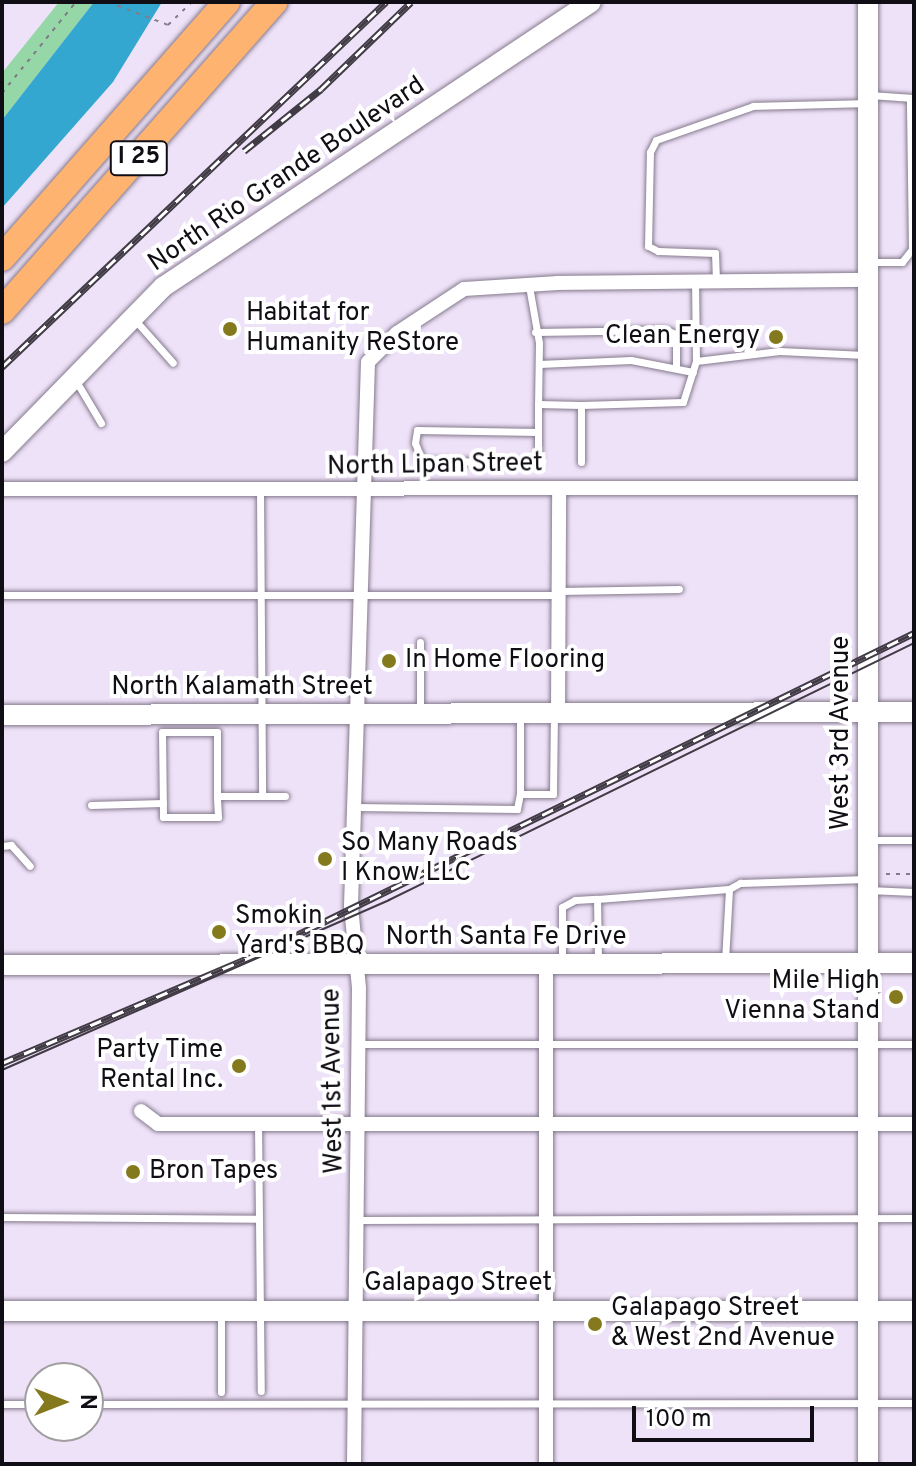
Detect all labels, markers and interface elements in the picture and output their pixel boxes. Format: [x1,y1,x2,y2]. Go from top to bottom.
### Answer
street label: North Rio Grande Boulevard [143,71,431,279]
road number: I 25 [109,138,169,178]
place label: Habitat for Humanity ReStore [246,298,459,360]
marker: Habitat for Humanity ReStore [221,320,239,338]
place label: Clean Energy [605,321,760,353]
marker: Clean Energy [767,328,785,346]
street label: North Lipan Street [327,449,543,483]
street label: West 3rd Avenue [826,635,858,831]
place label: In Home Flooring [405,645,605,677]
marker: In Home Flooring [380,652,398,670]
street label: North Kalamath Street [111,672,373,704]
place label: So Many Roads I Know LLC [341,828,518,890]
marker: So Many Roads I Know LLC [316,850,334,868]
place label: Smokin Yard's BBQ [235,901,365,962]
street label: North Santa Fe Drive [386,922,626,954]
marker: Smokin Yard's BBQ [210,923,228,941]
place label: Mile High Vienna Stand [724,966,880,1028]
street label: West 1st Avenue [317,987,351,1175]
marker: Mile High Vienna Stand [887,988,905,1006]
place label: Party Time Rental Inc. [95,1035,223,1096]
marker: Party Time Rental Inc. [230,1057,248,1075]
place label: Bron Tapes [149,1156,279,1188]
marker: Bron Tapes [124,1163,142,1181]
street label: Galapago Street [364,1268,552,1300]
place label: Galapago Street & West 2nd Avenue [611,1293,836,1354]
marker: Galapago Street & West 2nd Avenue [586,1315,604,1333]
north arrow [24,1362,104,1442]
scale bar [636,1390,818,1440]
text: N [73,1394,100,1410]
text: 100 m [646,1405,712,1435]

